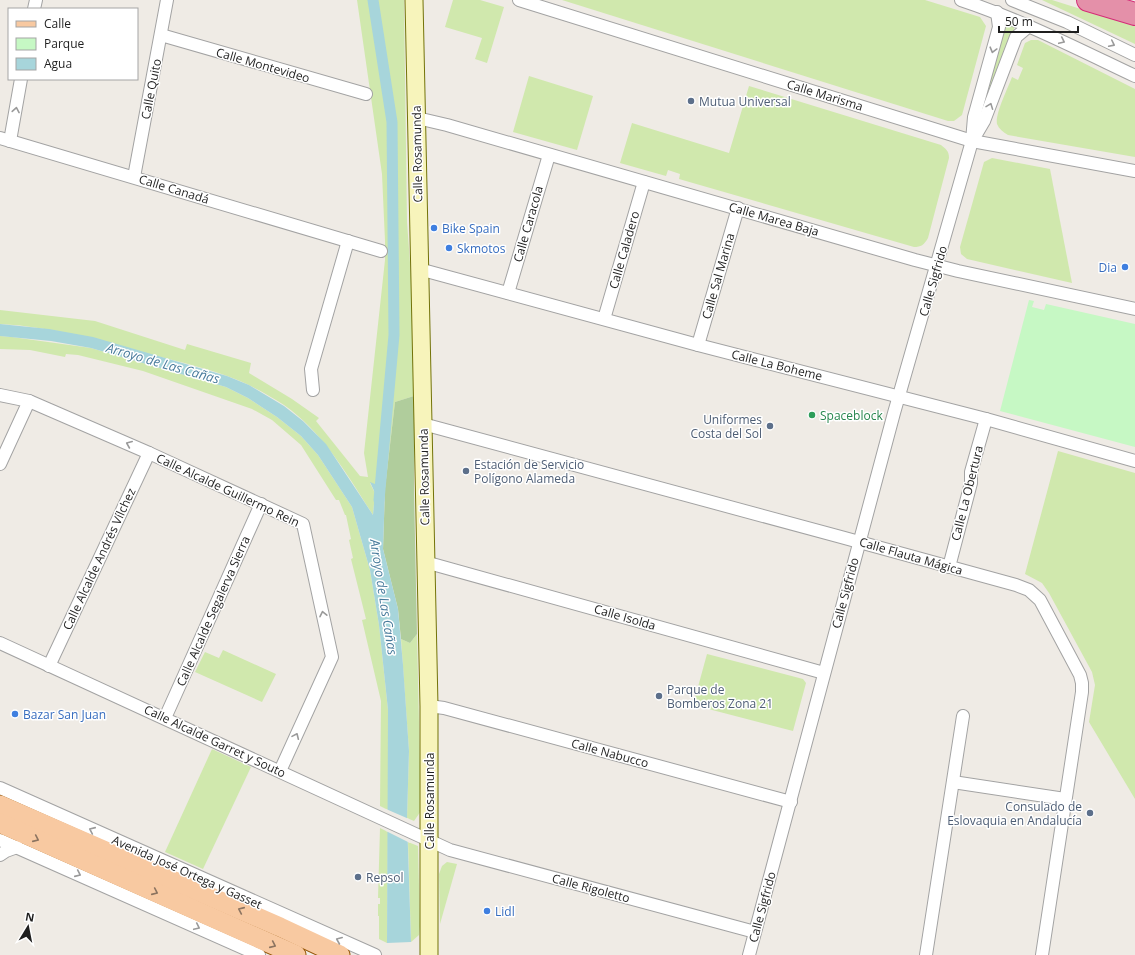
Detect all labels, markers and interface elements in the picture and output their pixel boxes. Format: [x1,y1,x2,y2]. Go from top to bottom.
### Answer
legend [8,8,138,80]
scale bar [999,8,1078,34]
text: 50 m [1005,13,1033,30]
text: Calle [44,15,71,32]
text: Parque [44,35,84,52]
one-way arrow [1058,36,1065,44]
one-way arrow [1108,39,1115,47]
street label: Calle Montevideo [214,43,312,87]
one-way arrow [989,46,998,53]
text: Agua [44,55,72,72]
street label: Calle Quito [137,57,165,121]
street label: Calle Marisma [785,75,865,115]
place label: Mutua Universal [699,93,791,110]
marker: Mutua Universal [686,96,696,106]
one-way arrow [985,103,993,110]
street label: Calle Rosamunda [408,105,426,203]
one-way arrow [11,107,19,113]
street label: Calle Canadá [137,170,211,208]
street label: Calle Caracola [509,184,547,264]
street label: Calle Marea Baja [727,198,821,240]
street label: Calle Caladero [605,209,643,291]
place label: Bike Spain [442,220,500,237]
marker: Bike Spain [429,223,439,233]
street label: Calle Sal Marina [698,231,738,321]
place label: Skmotos [457,240,506,257]
marker: Skmotos [444,243,454,253]
street label: Calle Sigfrido [915,244,951,318]
place label: Dia [1099,259,1117,276]
marker: Dia [1120,262,1130,272]
water label: Arroyo de Las Cañas [103,338,222,388]
street label: Calle La Boheme [730,345,824,385]
place label: Spaceblock [820,407,883,424]
marker: Spaceblock [807,410,817,420]
place label: Uniformes Costa del Sol [690,411,762,442]
marker: Uniformes Costa del Sol [765,421,775,431]
street label: Calle Rosamunda [415,428,433,526]
one-way arrow [125,441,133,449]
street label: Calle La Obertura [947,444,987,542]
street label: Calle Alcalde Guillermo Rein [154,449,302,531]
place label: Estación de Servicio Polígono Alameda [474,456,584,487]
marker: Estación de Servicio Polígono Alameda [461,466,471,476]
street label: Calle Alcalde Andrés Vílchez [59,485,140,633]
street label: Calle Alcalde Segalerva Sierra [172,533,254,689]
street label: Calle Flauta Mágica [857,533,965,579]
water label: Arroyo de Las Cañas [366,537,402,657]
street label: Calle Sigfrido [827,556,863,630]
street label: Calle Isolda [592,600,658,634]
one-way arrow [319,611,327,618]
place label: Parque de Bomberos Zona 21 [667,681,773,712]
marker: Parque de Bomberos Zona 21 [654,691,664,701]
street label: Calle Alcalde Garret y Souto [141,701,289,781]
place label: Bazar San Juan [23,706,106,723]
marker: Bazar San Juan [10,709,20,719]
one-way arrow [292,732,300,739]
street label: Calle Nabucco [570,735,650,771]
street label: Calle Rosamunda [421,753,438,850]
place label: Consulado de Eslovaquia en Andalucía [947,798,1082,829]
marker: Consulado de Eslovaquia en Andalucía [1085,808,1095,818]
one-way arrow [89,827,97,835]
street label: Avenida José Ortega y Gasset [109,831,265,913]
one-way arrow [32,834,39,842]
one-way arrow [74,869,82,877]
place label: Repsol [366,869,403,886]
street label: Calle Rigoletto [550,869,632,907]
street label: Calle Sigfrido [744,870,780,944]
marker: Repsol [353,872,363,882]
one-way arrow [150,887,158,895]
place label: Lidl [495,903,515,920]
marker: Lidl [482,906,492,916]
north arrow [8,907,48,947]
one-way arrow [237,907,245,915]
text: N [24,908,36,925]
one-way arrow [193,922,200,930]
one-way arrow [335,937,343,945]
one-way arrow [269,940,277,948]

